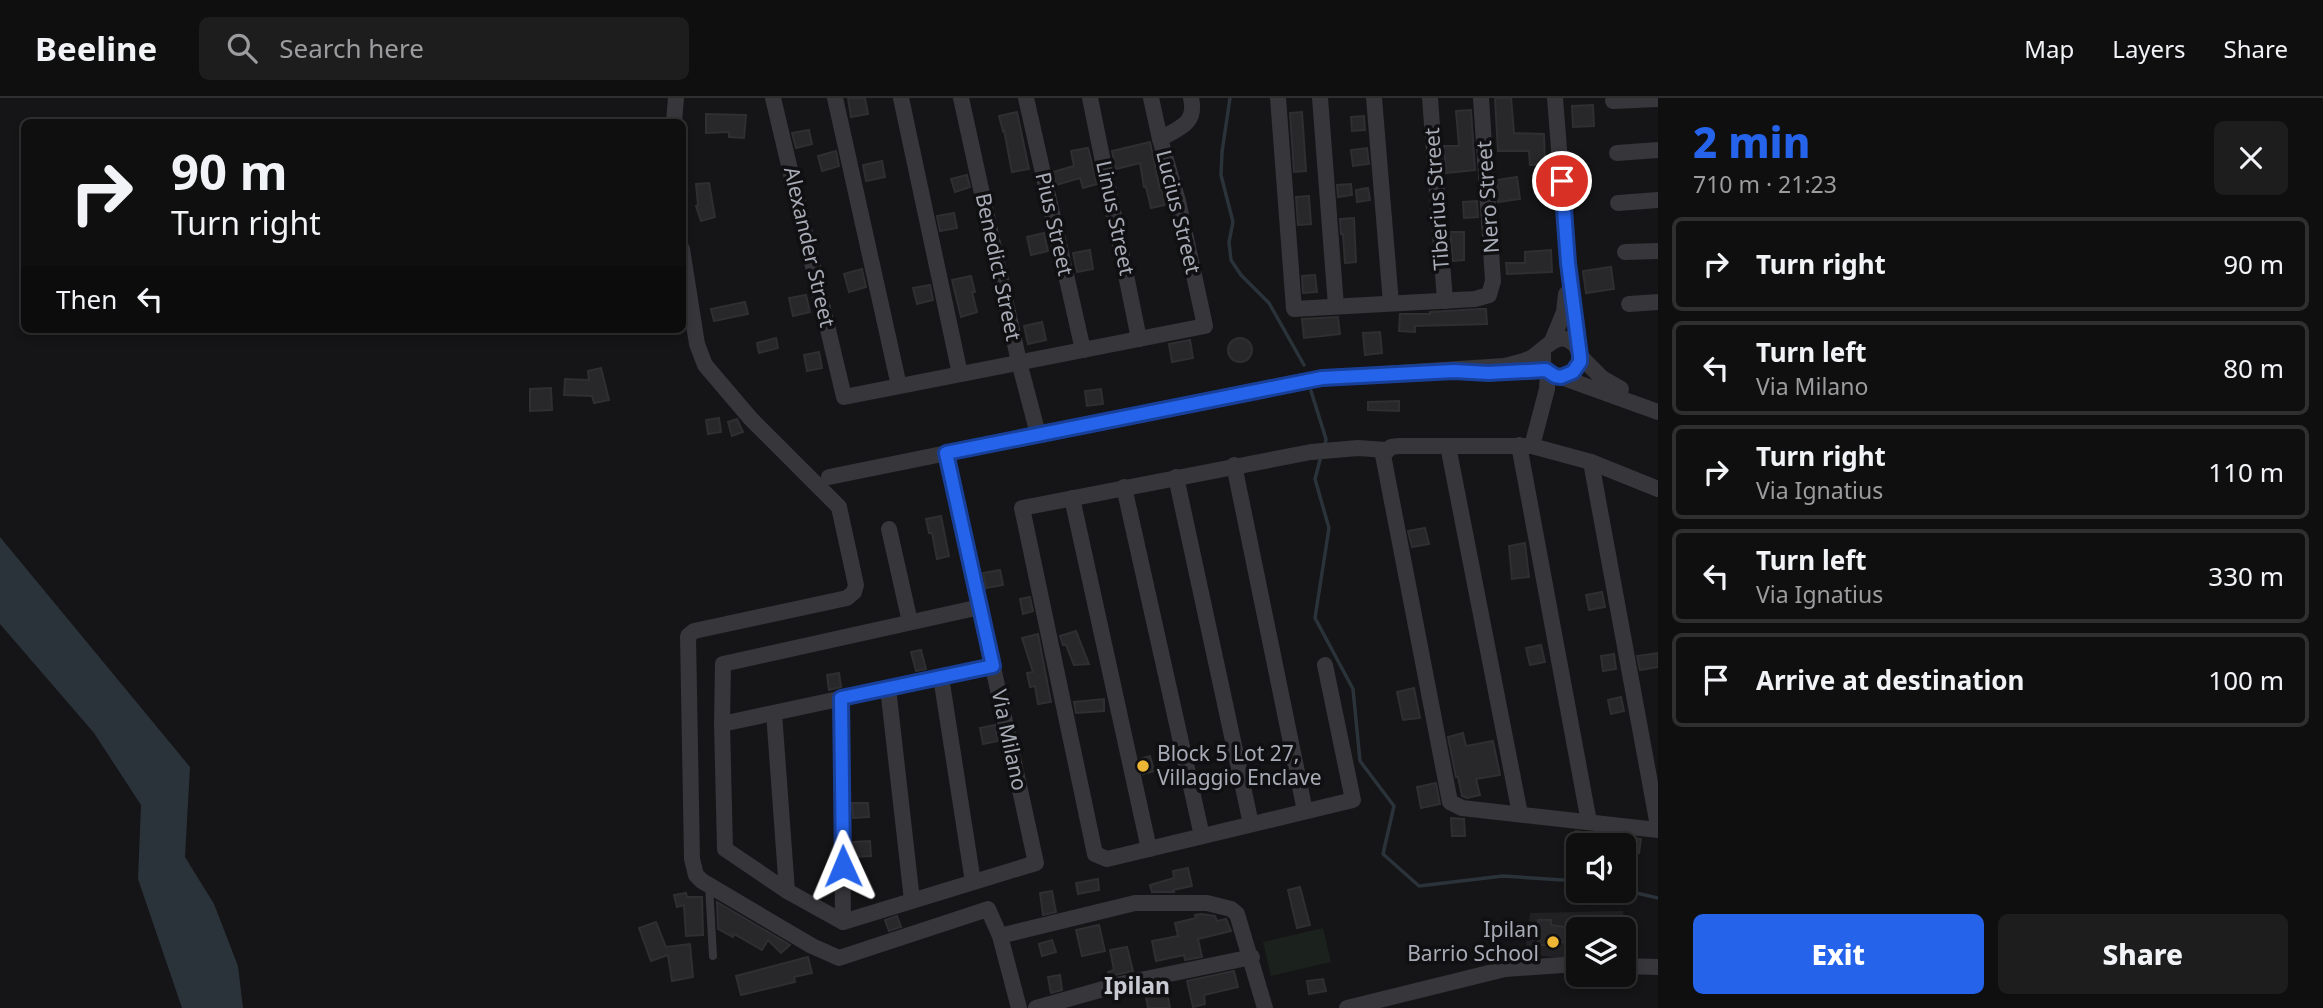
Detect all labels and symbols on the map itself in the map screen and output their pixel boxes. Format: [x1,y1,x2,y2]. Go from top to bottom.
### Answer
street label: Tiberius Street [1417,126,1455,271]
street label: Nero Street [1469,139,1505,254]
street label: Lucius Street [1150,147,1208,277]
pin [1532,151,1592,211]
street label: Linus Street [1090,158,1142,278]
street label: Alexander Street [778,164,842,330]
street label: Pius Street [1029,169,1081,279]
street label: Benedict Street [970,190,1028,344]
street label: Via Milano [986,687,1034,793]
place label: Block 5 Lot 27, Villaggio Enclave [1157,739,1322,791]
marker: Block 5 Lot 27, Villaggio Enclave [1135,758,1151,774]
position arrow [806,829,880,903]
place label: Ipilan Barrio School [1407,915,1539,967]
marker: Ipilan Barrio School [1545,934,1561,950]
district label: Ipilan [1104,969,1170,1001]

